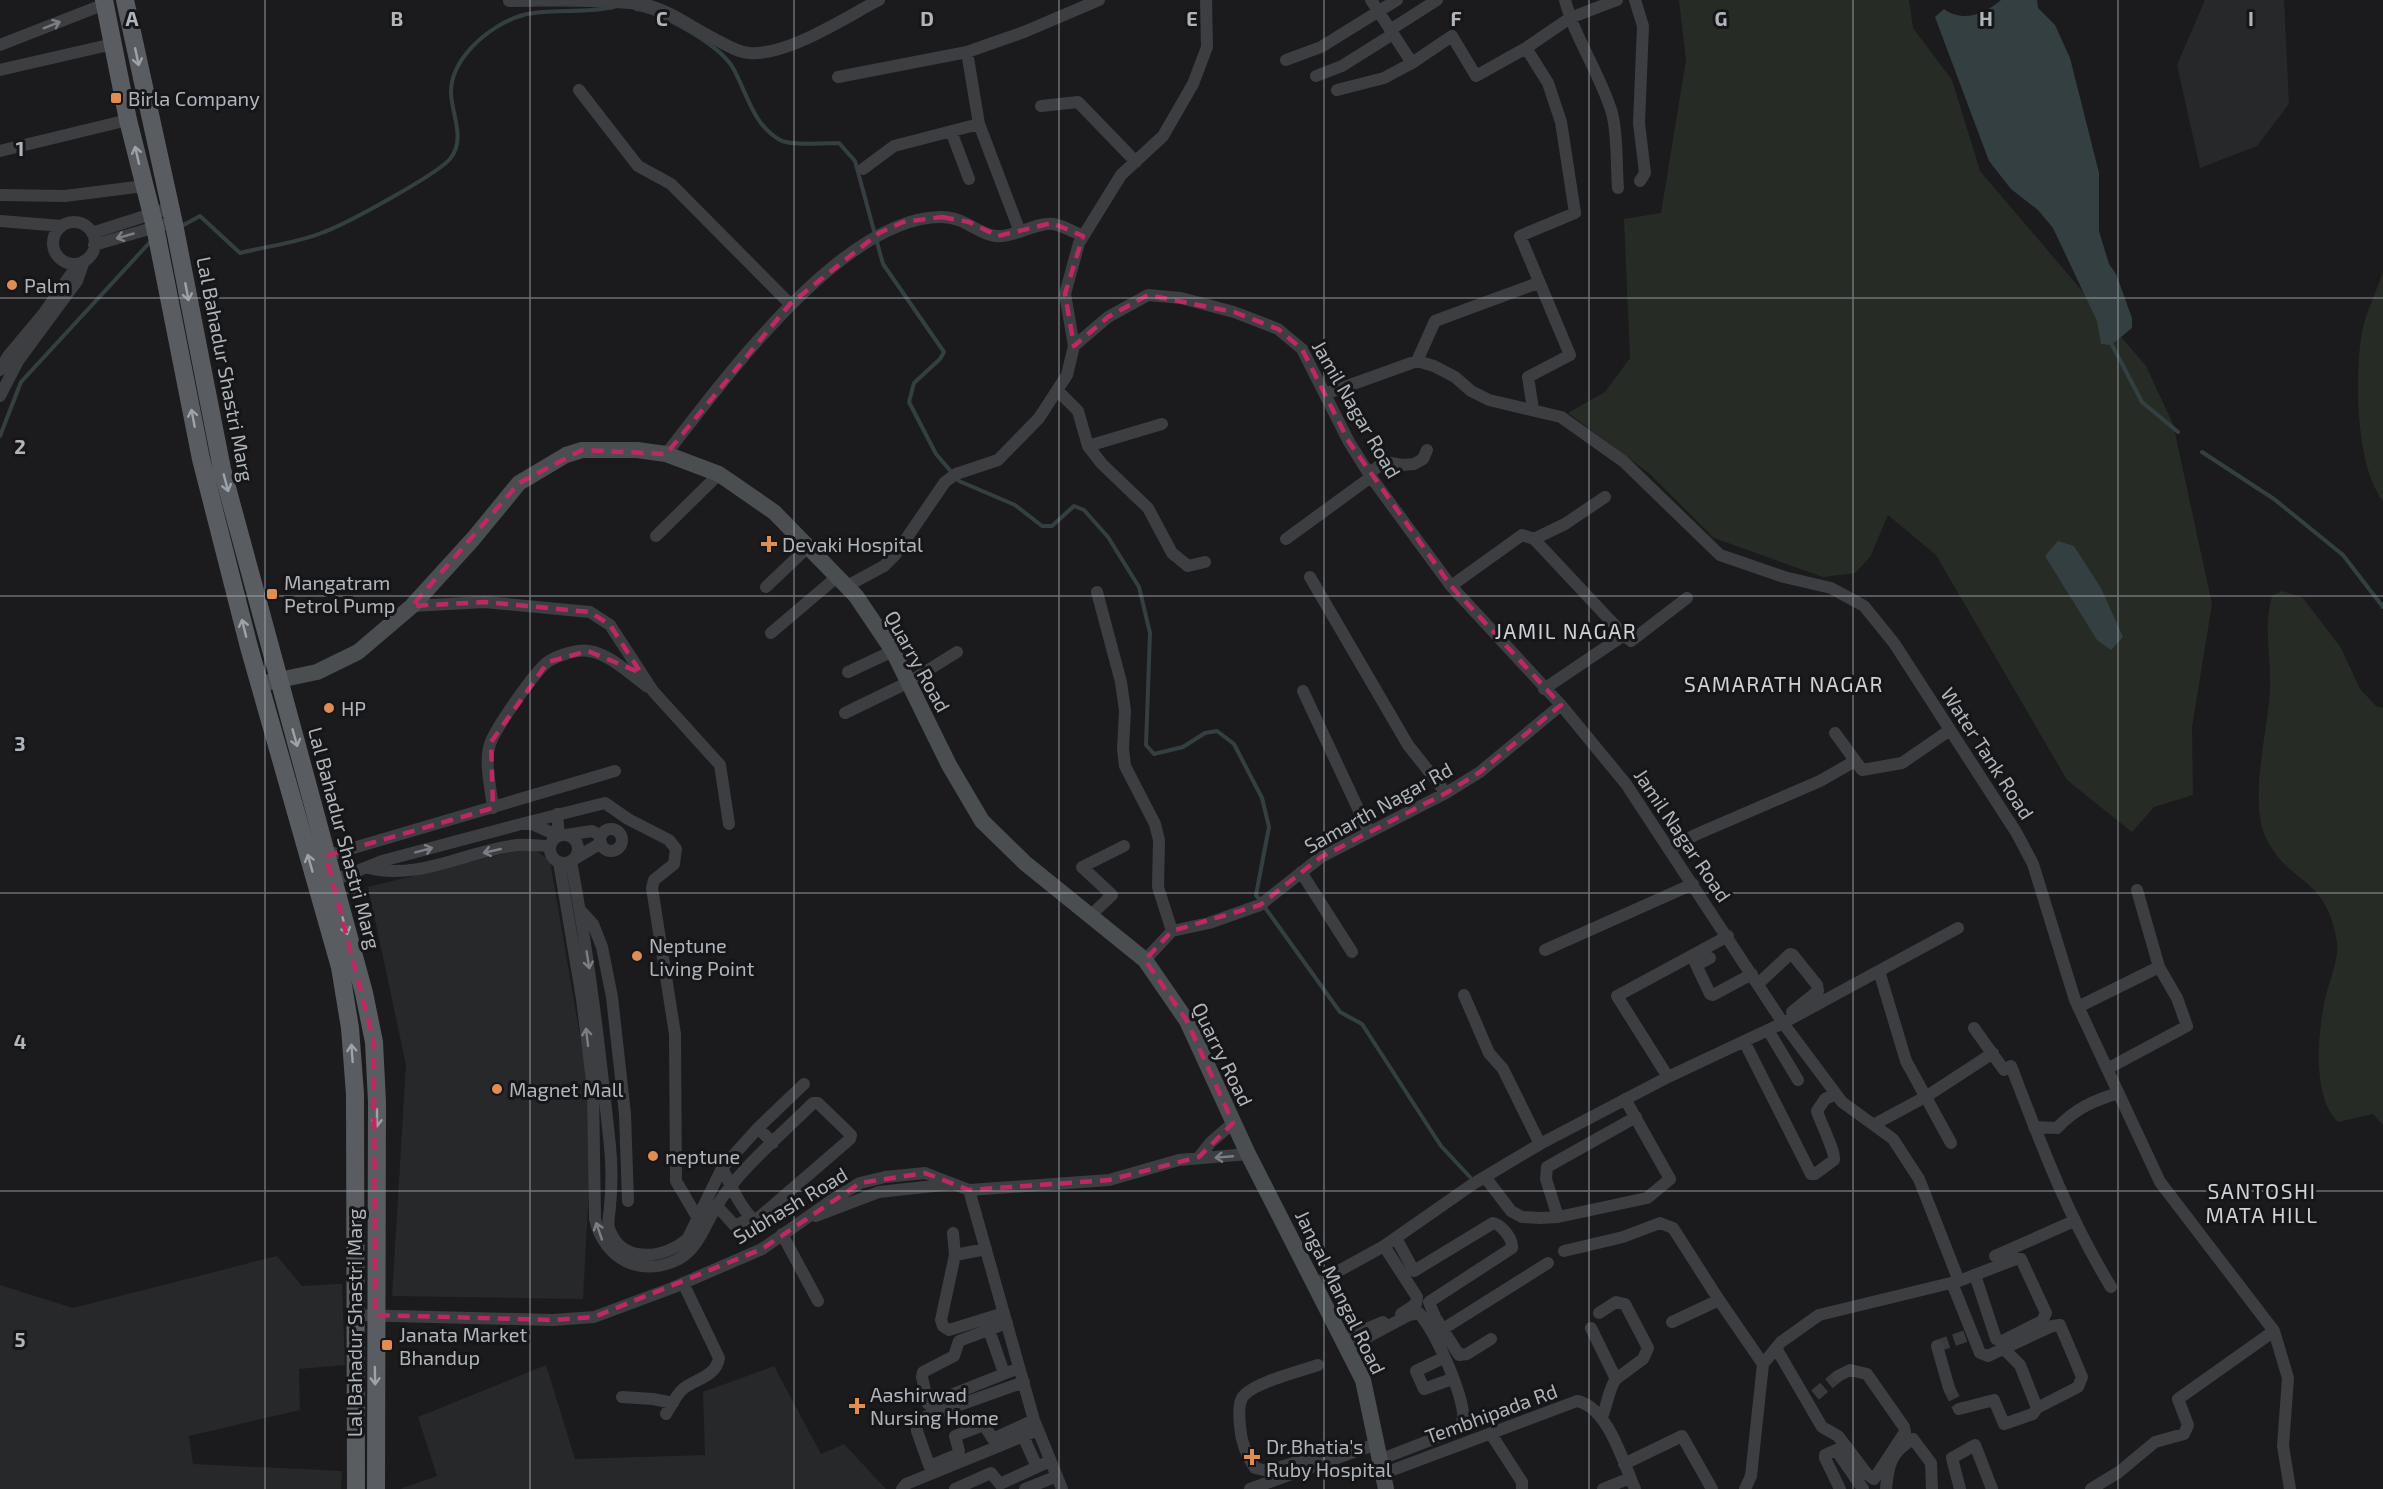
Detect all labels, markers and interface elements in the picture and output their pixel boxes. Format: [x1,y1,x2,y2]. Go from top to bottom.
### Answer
text: A [125,6,139,30]
text: B [391,6,403,30]
text: C [656,6,668,30]
text: D [920,6,934,30]
text: E [1186,6,1198,30]
text: F [1450,6,1462,30]
text: G [1715,6,1727,30]
text: H [1979,6,1993,30]
text: I [2248,6,2254,30]
one-way arrow [43,19,61,30]
one-way arrow [131,48,143,67]
place label: Birla Company [128,86,260,110]
marker: Birla Company [109,91,123,105]
text: 1 [16,136,24,160]
one-way arrow [130,146,142,165]
one-way arrow [116,231,135,242]
street label: Lal Bahadur Shastri Marg [192,254,260,484]
place label: Palm [24,273,70,297]
marker: Palm [5,278,19,292]
one-way arrow [182,282,194,301]
street label: Jamil Nagar Road [1308,336,1406,482]
one-way arrow [187,409,198,429]
text: 2 [14,434,26,458]
one-way arrow [220,473,232,492]
place label: Devaki Hospital [782,532,923,556]
marker: Devaki Hospital [760,535,778,553]
place label: Mangatram Petrol Pump [284,570,395,617]
marker: Mangatram Petrol Pump [265,587,279,601]
street label: Quarry Road [880,606,956,716]
district label: JAMIL NAGAR [1495,618,1637,643]
one-way arrow [238,619,249,638]
district label: SAMARATH NAGAR [1684,671,1884,696]
street label: Water Tank Road [1936,683,2040,823]
place label: HP [341,696,366,720]
marker: HP [322,701,336,715]
street label: Lal Bahadur Shastri Marg [304,724,386,952]
one-way arrow [290,728,301,747]
text: 3 [14,731,26,755]
street label: Samarth Nagar Rd [1300,756,1456,858]
street label: Jamil Nagar Road [1630,764,1736,906]
one-way arrow [414,843,433,855]
one-way arrow [483,846,503,857]
one-way arrow [304,854,315,873]
one-way arrow [340,916,351,935]
place label: Neptune Living Point [649,933,755,980]
one-way arrow [583,949,594,969]
marker: Neptune Living Point [630,949,644,963]
street label: Quarry Road [1188,998,1258,1110]
one-way arrow [581,1028,592,1048]
text: 4 [14,1029,27,1053]
one-way arrow [346,1043,357,1063]
place label: Magnet Mall [509,1077,624,1101]
marker: Magnet Mall [490,1082,504,1096]
one-way arrow [371,1107,383,1127]
place label: neptune [665,1144,740,1168]
marker: neptune [646,1149,660,1163]
one-way arrow [1214,1152,1234,1163]
street label: Subhash Road [729,1162,851,1248]
district label: SANTOSHI MATA HILL [2205,1178,2319,1227]
street label: Jangal Mangal Road [1291,1206,1391,1378]
street label: Lal Bahadur Shastri Marg [342,1209,366,1437]
one-way arrow [592,1222,603,1241]
place label: Janata Market Bhandup [399,1322,528,1369]
text: 5 [14,1327,26,1351]
marker: Janata Market Bhandup [380,1338,394,1352]
one-way arrow [369,1365,381,1385]
street label: Tembhipada Rd [1422,1378,1560,1448]
place label: Aashirwad Nursing Home [870,1382,999,1429]
marker: Aashirwad Nursing Home [848,1397,866,1415]
place label: Dr.Bhatia's Ruby Hospital [1266,1434,1392,1481]
marker: Dr.Bhatia's Ruby Hospital [1243,1448,1261,1466]

